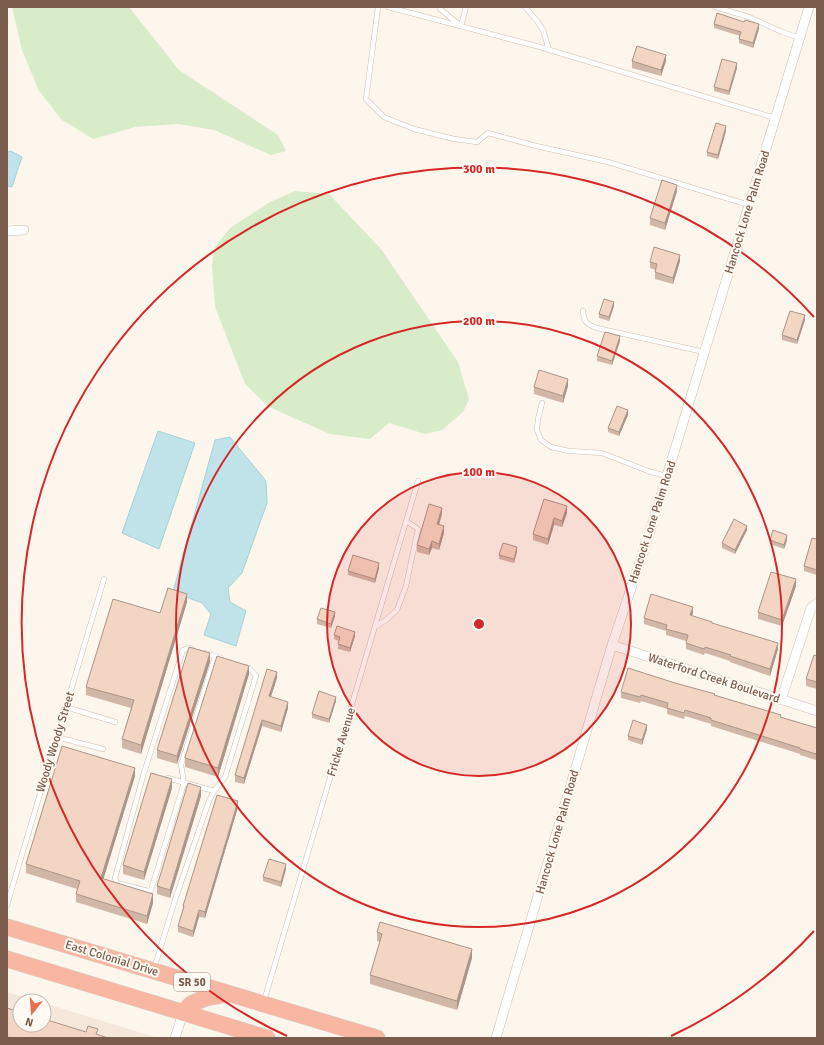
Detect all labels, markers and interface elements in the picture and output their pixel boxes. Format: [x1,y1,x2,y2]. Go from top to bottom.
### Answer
street label: Hancock Lone Palm Road [722,149,773,276]
text: 300 m [463,162,495,177]
text: 200 m [463,314,495,329]
street label: Hancock Lone Palm Road [626,459,679,585]
text: 100 m [463,465,495,480]
centre of rings [472,617,486,631]
street label: Waterford Creek Boulevard [646,650,782,707]
street label: Woody Woody Street [33,690,78,795]
street label: Fricke Avenue [324,706,359,779]
street label: Hancock Lone Palm Road [533,768,582,896]
street label: East Colonial Drive [63,937,160,980]
road number: SR 50 [174,973,210,991]
north arrow [12,993,52,1033]
text: N [24,1015,35,1029]

